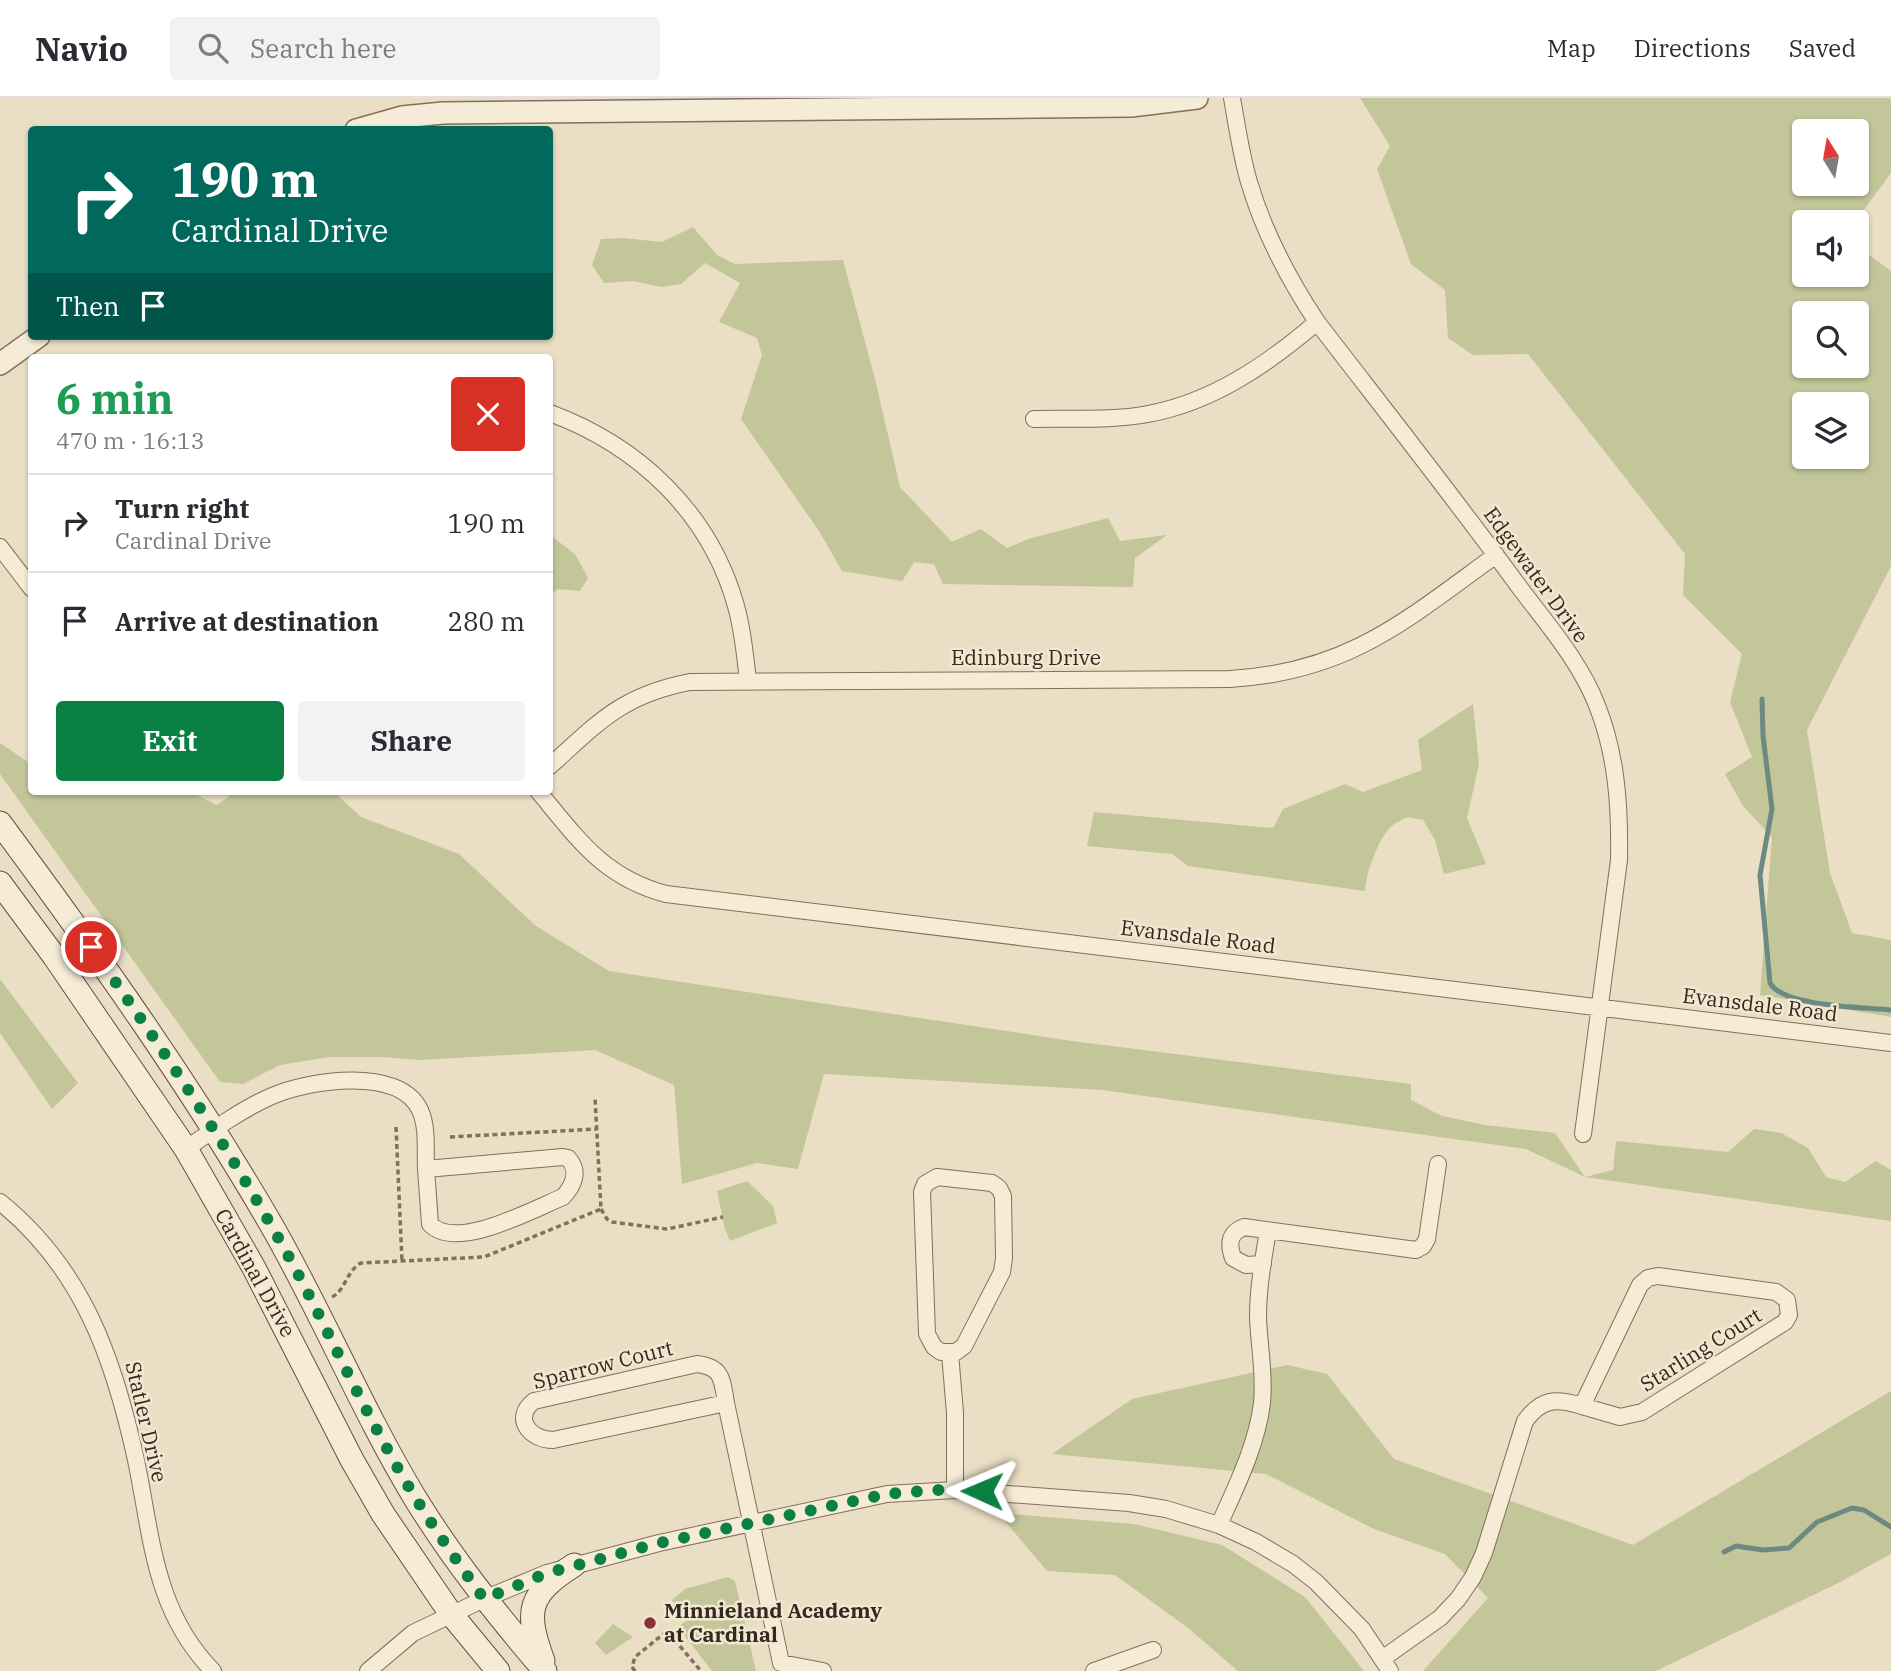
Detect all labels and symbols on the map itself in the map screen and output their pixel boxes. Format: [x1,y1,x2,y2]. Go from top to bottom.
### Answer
north arrow [1792,119,1869,196]
street label: Edgewater Drive [1478,501,1596,648]
street label: Edinburg Drive [951,643,1101,671]
street label: Evansdale Road [1119,913,1278,959]
pin [61,917,121,977]
street label: Evansdale Road [1681,981,1840,1027]
street label: Cardinal Drive [209,1203,303,1342]
street label: Starling Court [1634,1301,1767,1398]
street label: Sparrow Court [530,1333,676,1395]
street label: Statler Drive [119,1359,174,1485]
position arrow [945,1454,1019,1528]
place label: Minnieland Academy at Cardinal [664,1596,882,1648]
marker: Minnieland Academy at Cardinal [642,1615,658,1631]

